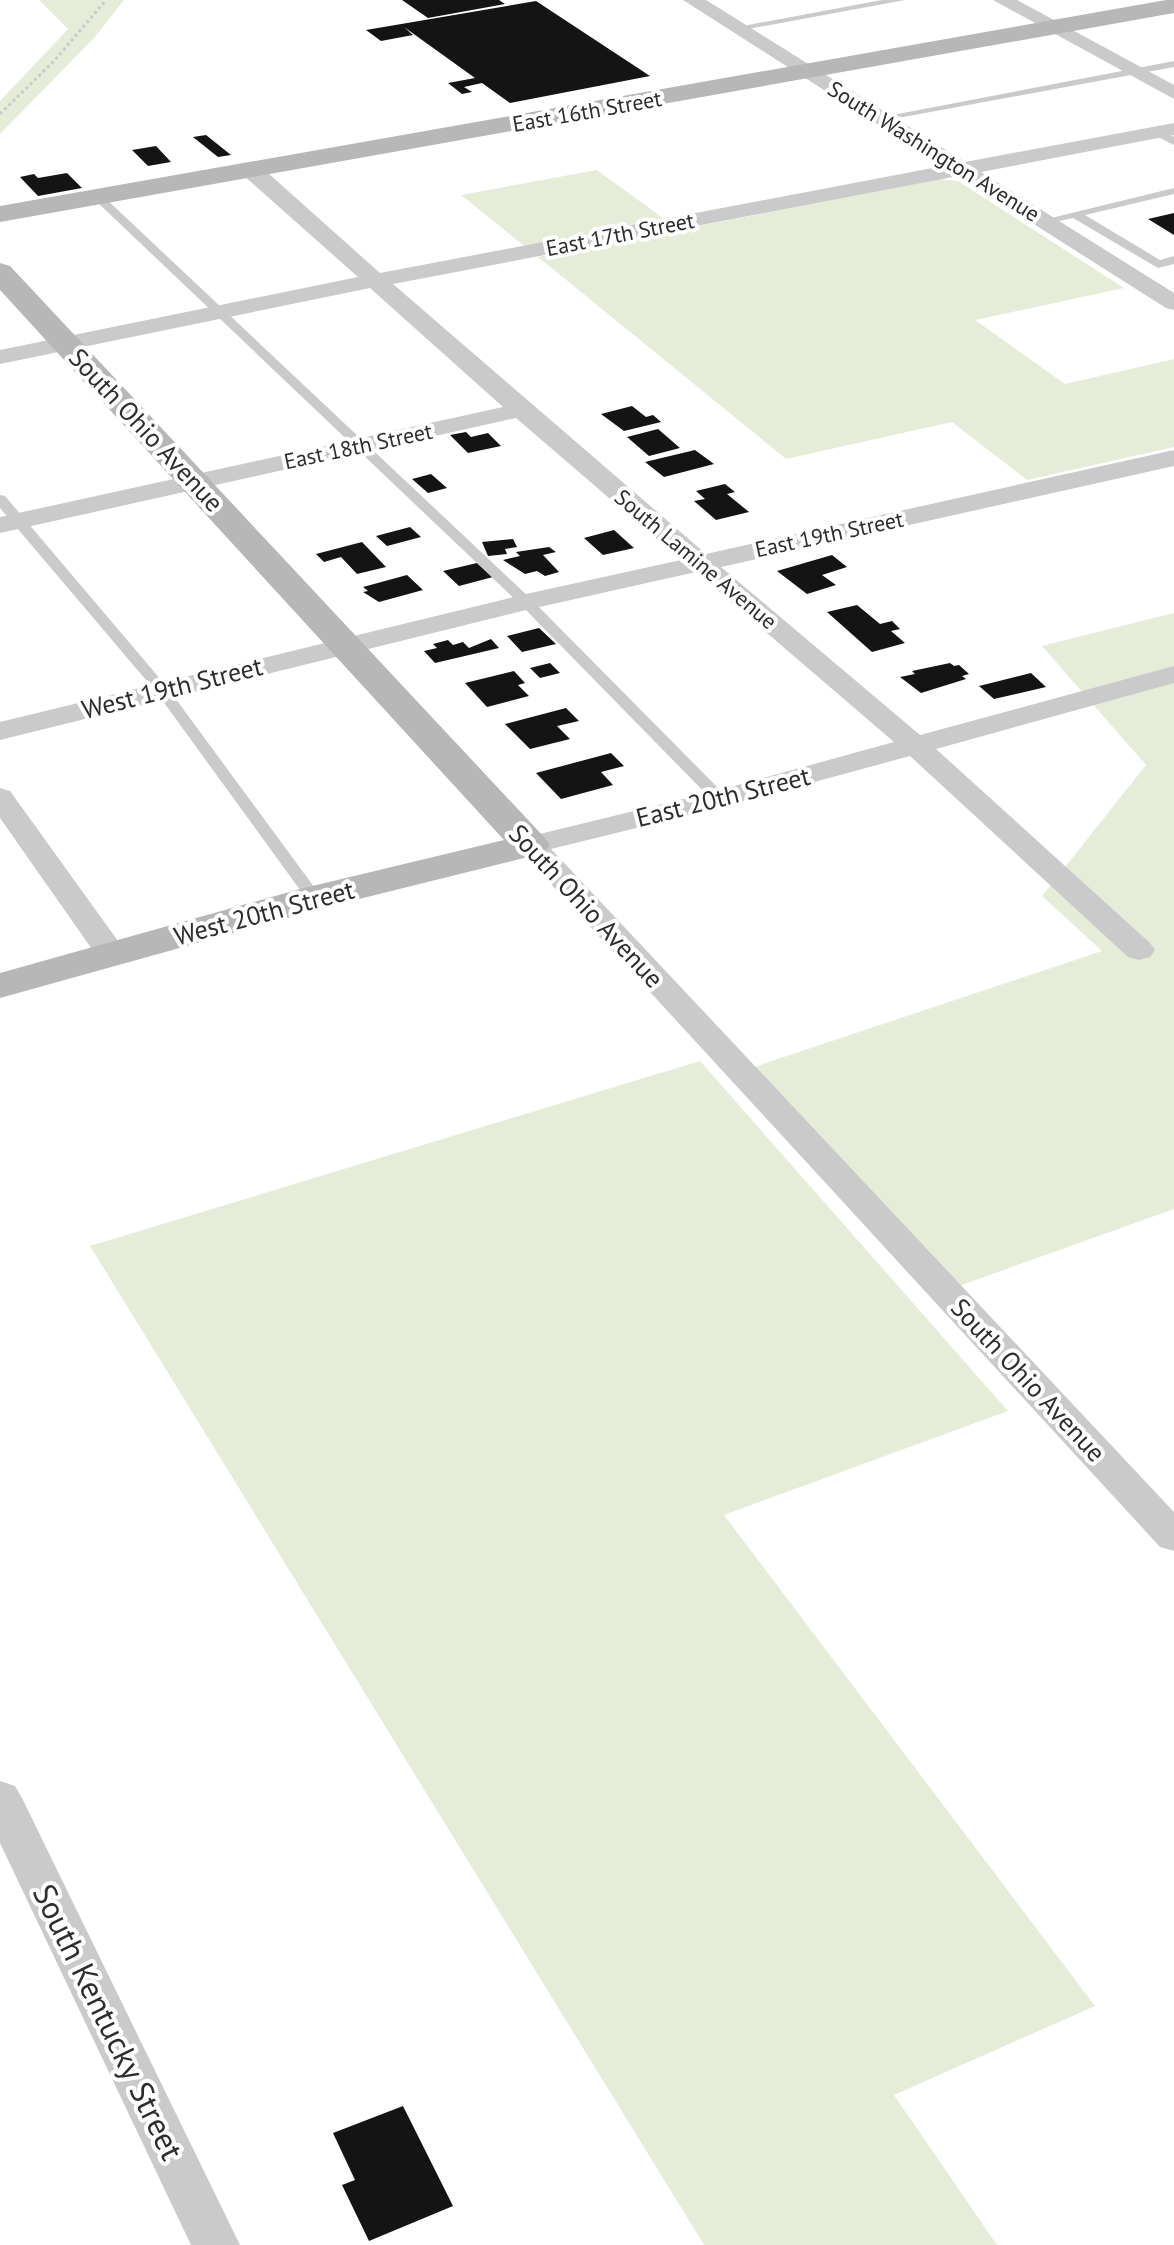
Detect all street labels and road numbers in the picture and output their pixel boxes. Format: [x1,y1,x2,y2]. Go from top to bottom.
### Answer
street label: South Washington Avenue [823,74,1045,228]
street label: East 16th Street [510,84,664,138]
street label: East 17th Street [544,206,697,262]
street label: South Ohio Avenue [62,341,231,518]
street label: East 18th Street [281,417,435,475]
street label: South Lamine Avenue [609,483,783,635]
street label: East 19th Street [752,505,906,563]
street label: West 19th Street [78,649,266,726]
street label: East 20th Street [632,759,814,834]
street label: South Ohio Avenue [502,817,671,994]
street label: West 20th Street [170,873,358,952]
street label: South Ohio Avenue [944,1291,1113,1468]
street label: South Kentucky Street [24,1877,194,2166]

